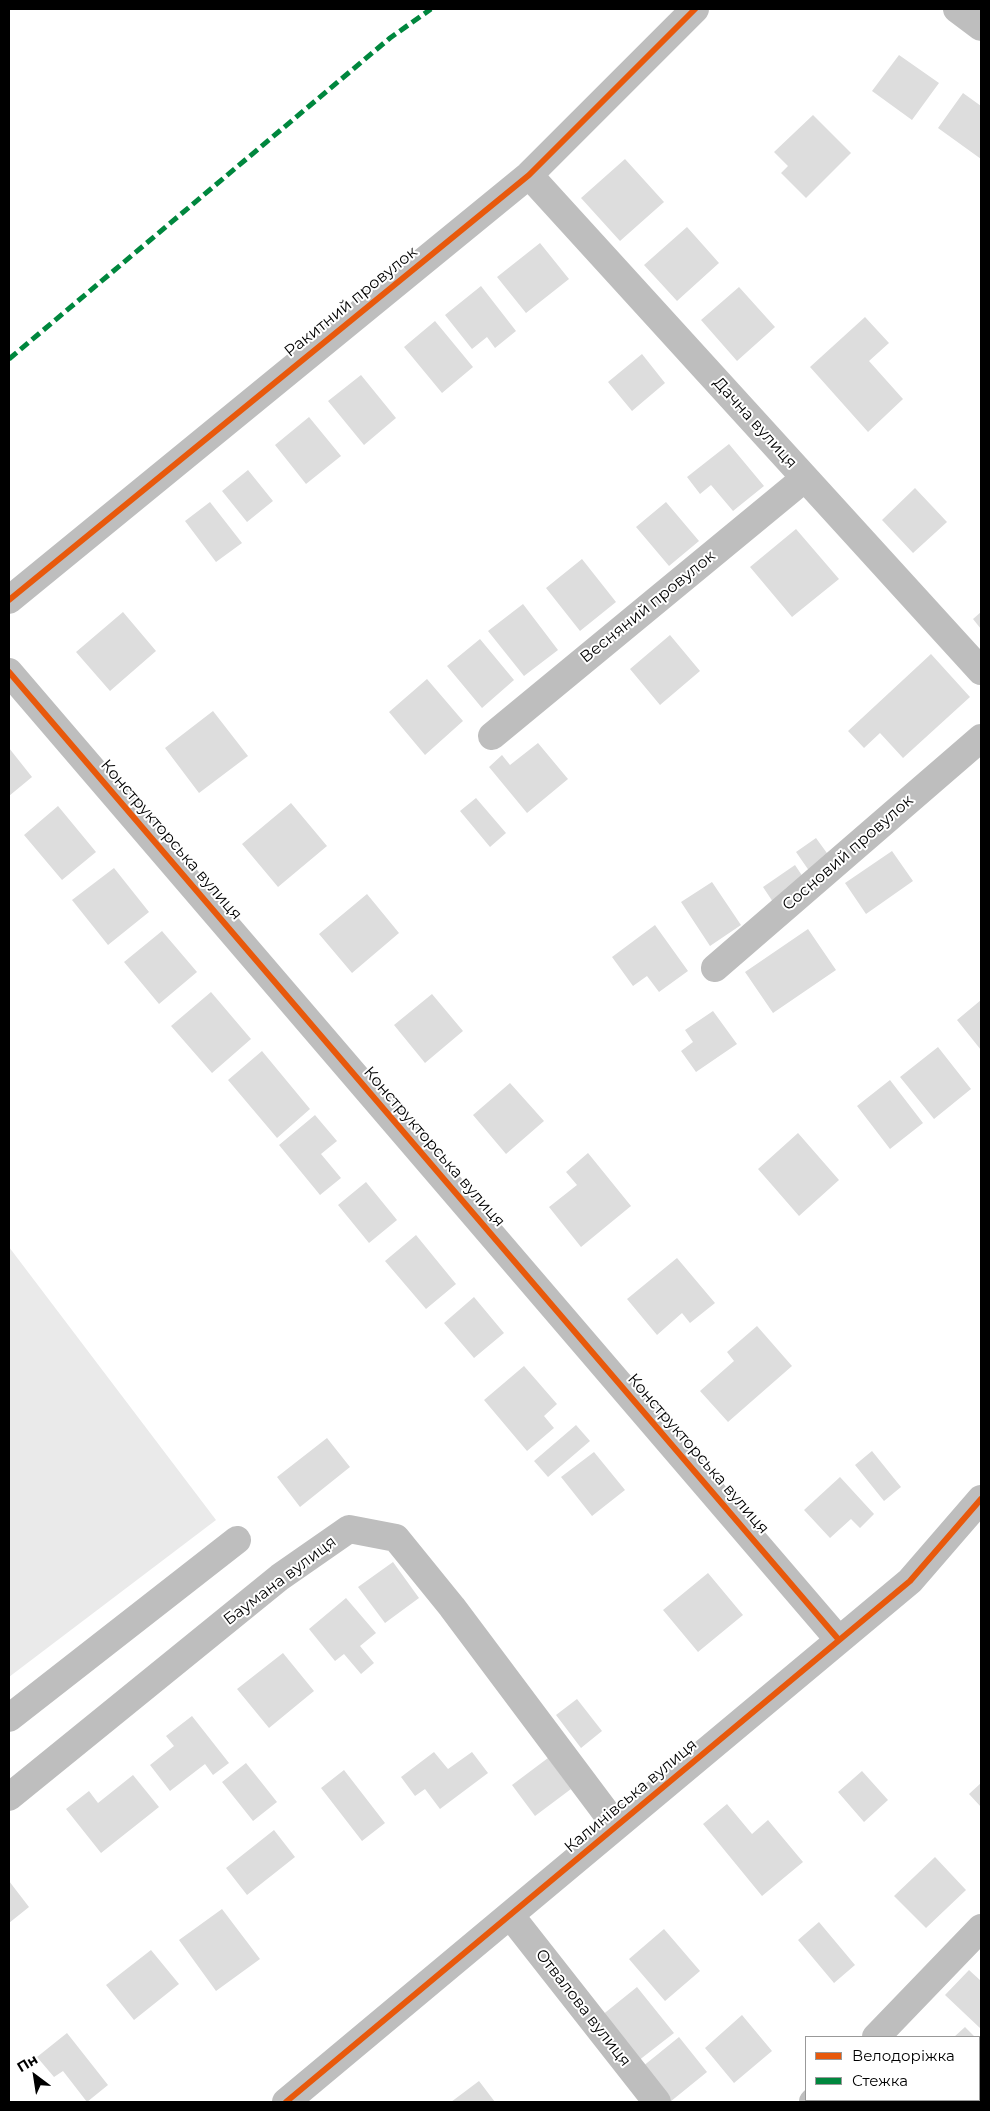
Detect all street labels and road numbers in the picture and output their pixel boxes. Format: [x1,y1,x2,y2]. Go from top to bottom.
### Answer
street label: Ракитний провулок [281,243,421,361]
street label: Дачна вулиця [709,373,801,473]
street label: Весняний провулок [577,547,719,667]
street label: Конструкторська вулиця [96,756,246,924]
street label: Сосновий провулок [779,791,917,915]
street label: Конструкторська вулиця [359,1063,509,1231]
street label: Конструкторська вулиця [623,1370,773,1538]
street label: Баумана вулиця [220,1532,340,1630]
street label: Калинівська вулиця [561,1735,701,1857]
street label: Отвалова вулиця [531,1946,635,2070]

